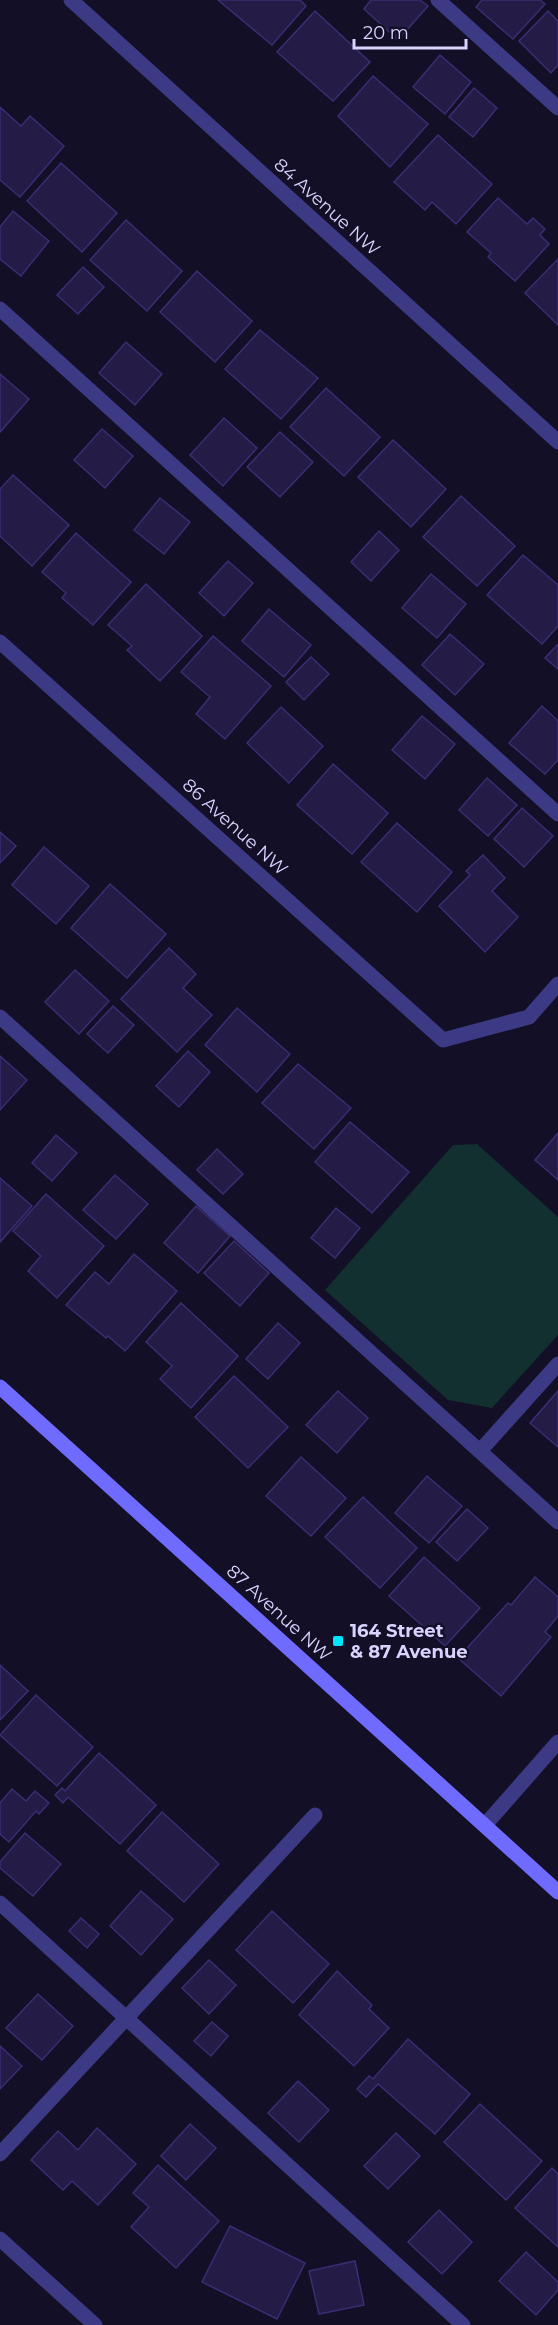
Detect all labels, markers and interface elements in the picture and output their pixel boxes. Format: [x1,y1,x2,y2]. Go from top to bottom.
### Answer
scale bar [354,12,466,50]
text: 20 m [363,22,409,44]
street label: 84 Avenue NW [269,154,385,260]
street label: 86 Avenue NW [178,774,292,880]
street label: 87 Avenue NW [222,1560,336,1666]
place label: 164 Street & 87 Avenue [350,1620,468,1663]
marker: 164 Street & 87 Avenue [331,1634,345,1648]

